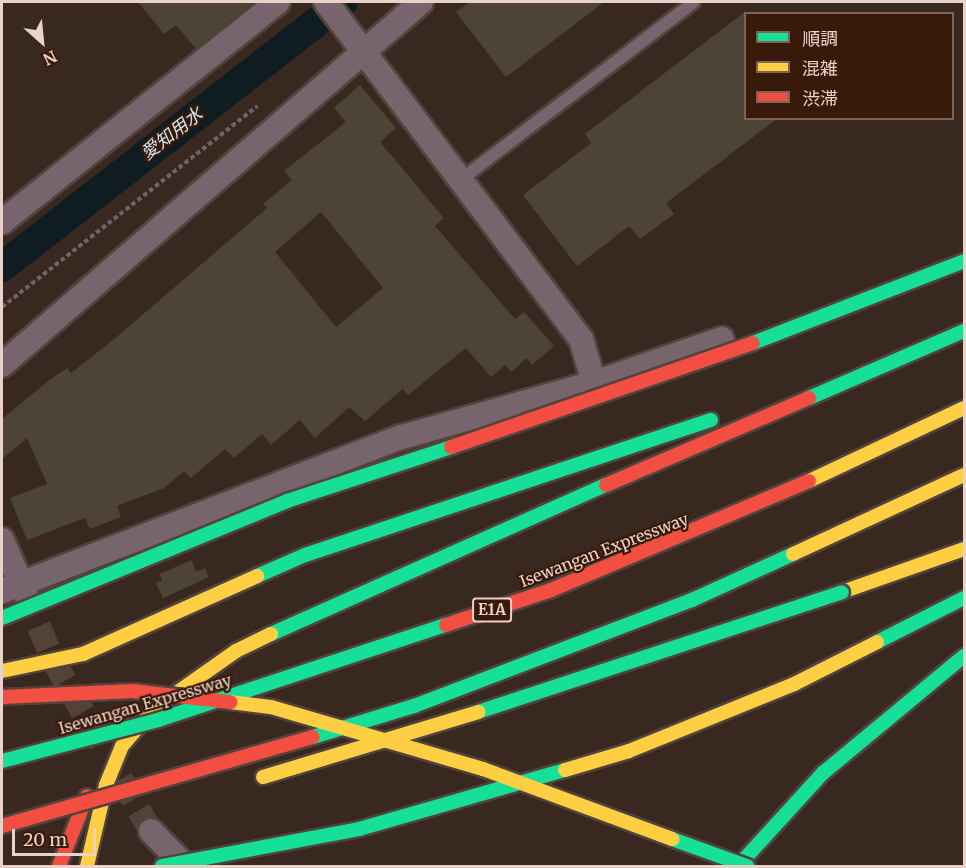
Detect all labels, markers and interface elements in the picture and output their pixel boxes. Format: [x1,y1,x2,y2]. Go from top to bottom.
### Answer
north arrow [12,12,72,72]
legend [744,12,954,120]
text: 順調 [802,27,838,50]
text: N [40,46,60,70]
text: 混雑 [802,57,838,80]
text: 渋滞 [802,87,838,110]
water label: 愛知用水 [137,103,207,165]
street label: Isewangan Expressway [517,509,691,591]
road number: E1A [471,598,513,622]
street label: Isewangan Expressway [56,670,234,738]
scale bar [15,817,99,855]
text: 20 m [23,828,67,851]

